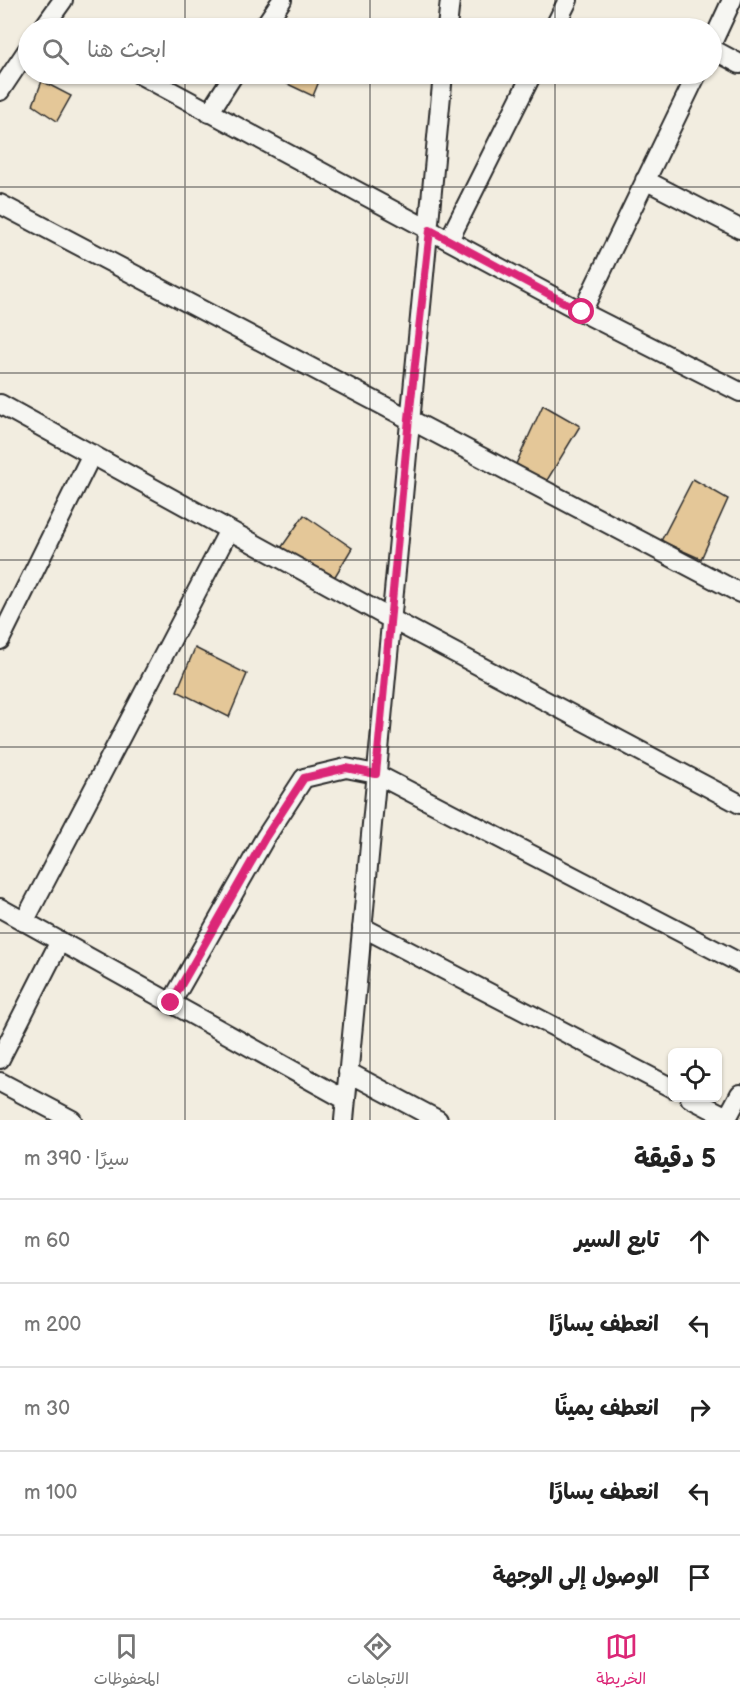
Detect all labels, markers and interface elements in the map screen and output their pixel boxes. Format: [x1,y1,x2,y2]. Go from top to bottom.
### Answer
search box [18,18,722,84]
icon: search [39,35,72,68]
text: ابحث هنا [87,37,167,64]
route start [568,298,594,324]
route end [157,989,183,1015]
map controls [668,1048,722,1102]
button: locate [668,1048,722,1102]
text: 5 دقيقة [634,1144,716,1175]
text: سيرًا · 390 m [24,1147,129,1171]
icon: ahead [683,1225,716,1258]
text: تابع السير [575,1227,659,1254]
text: 60 m [24,1229,70,1253]
icon: left [683,1309,716,1342]
text: انعطف يسارًا [549,1311,659,1338]
text: 200 m [24,1313,81,1337]
icon: right [683,1393,716,1426]
text: انعطف يمينًا [555,1395,659,1422]
text: 30 m [24,1397,70,1421]
icon: left [683,1477,716,1510]
text: انعطف يسارًا [549,1479,659,1506]
text: 100 m [24,1481,77,1505]
icon: arrive [683,1561,716,1594]
text: الوصول إلى الوجهة [492,1563,659,1590]
tab: المحفوظات [94,1630,160,1693]
tab: الاتجاهات [347,1630,409,1693]
tab: الخريطة [596,1630,646,1693]

